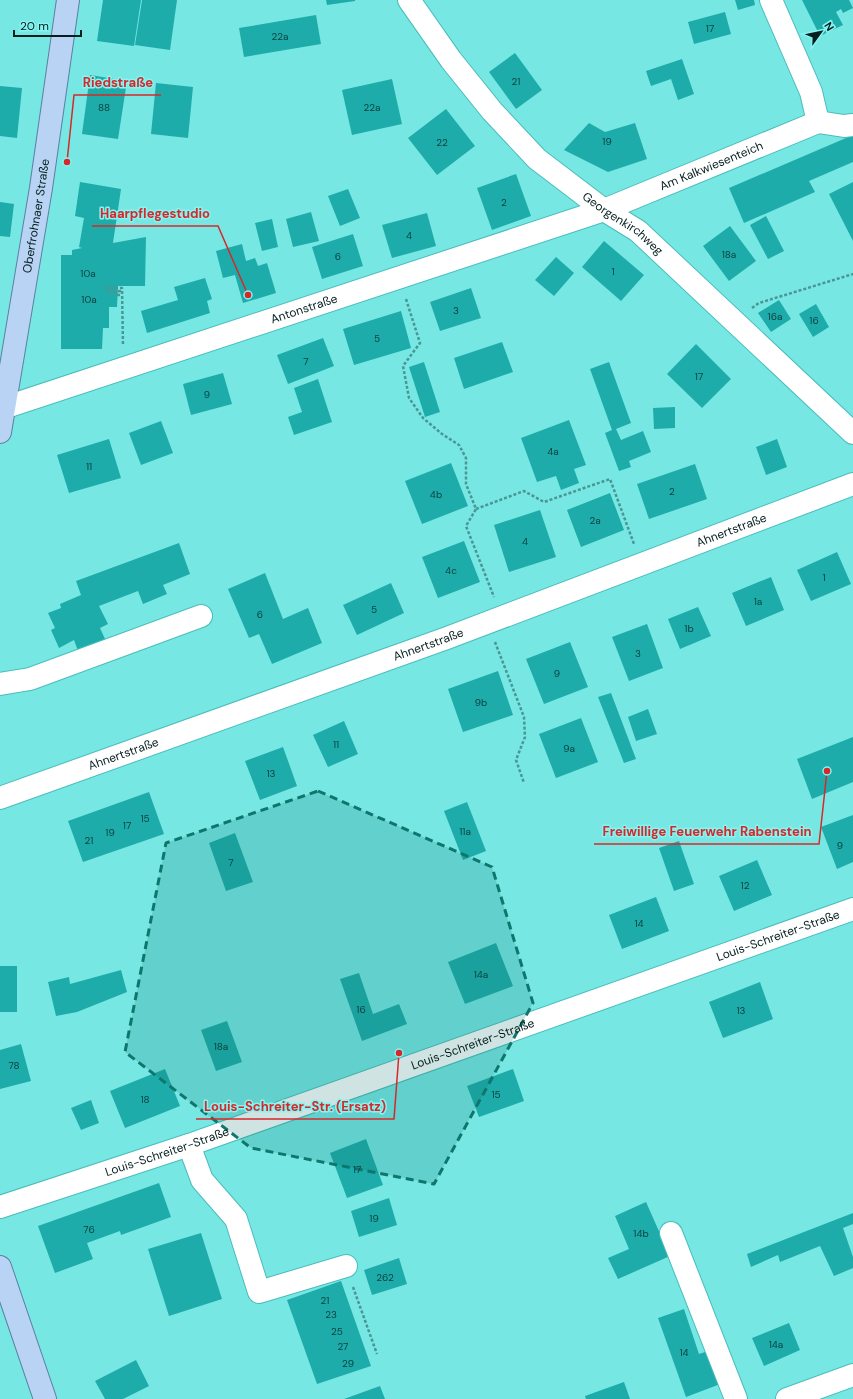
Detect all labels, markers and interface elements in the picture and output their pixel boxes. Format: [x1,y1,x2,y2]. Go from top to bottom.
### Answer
scale bar [14,12,81,38]
north arrow [801,12,841,52]
text: 20 m [20,18,49,34]
text: N [821,19,837,34]
house number: 17 [706,22,714,35]
house number: 22a [272,30,288,43]
callout: Riedstraße [74,70,161,95]
text: Riedstraße [83,74,153,91]
house number: 21 [512,75,520,88]
house number: 88 [98,101,110,114]
house number: 22a [364,101,380,114]
house number: 19 [602,135,612,148]
house number: 22 [436,136,448,149]
street label: Am Kalkwiesenteich [657,137,766,194]
street label: Oberfrohnaer Straße [19,158,53,274]
street label: Georgenkirchweg [579,188,667,259]
house number: 2 [501,196,507,209]
callout: Haarpflegestudio [92,201,218,226]
text: Haarpflegestudio [100,205,210,222]
house number: 4 [406,229,412,242]
house number: 18a [722,248,736,261]
house number: 6 [335,250,341,263]
house number: 1 [611,265,615,278]
house number: 10a [80,267,96,280]
street label: Antonstraße [268,290,340,327]
house number: 10a [81,293,97,306]
house number: 3 [453,304,459,317]
house number: 16a [768,310,782,323]
house number: 16 [809,314,819,327]
house number: 5 [374,332,380,345]
house number: 7 [303,355,309,368]
house number: 17 [695,370,703,383]
house number: 9 [204,388,210,401]
house number: 4a [547,445,559,458]
house number: 11 [86,460,92,473]
house number: 2 [669,485,675,498]
house number: 4b [430,488,442,501]
street label: Ahnertstraße [694,509,769,551]
house number: 2a [589,514,601,527]
house number: 4 [522,535,528,548]
house number: 4c [445,564,457,577]
house number: 1 [822,571,826,584]
house number: 1a [754,595,762,608]
house number: 5 [371,603,377,616]
house number: 6 [257,608,263,621]
house number: 1b [684,622,694,635]
street label: Ahnertstraße [391,624,466,665]
house number: 3 [635,647,641,660]
house number: 9 [554,667,560,680]
house number: 9b [475,696,487,709]
street label: Ahnertstraße [86,734,161,774]
house number: 11 [333,738,339,751]
house number: 9a [563,742,575,755]
house number: 13 [266,767,276,780]
house number: 15 [140,812,150,825]
house number: 17 [123,819,131,832]
callout: Freiwillige Feuerwehr Rabenstein [594,819,819,844]
text: Freiwillige Feuerwehr Rabenstein [603,823,811,840]
house number: 11a [459,825,471,838]
house number: 19 [105,826,115,839]
house number: 21 [85,834,93,847]
house number: 9 [837,839,843,852]
house number: 7 [228,856,234,869]
house number: 12 [741,879,750,892]
street label: Louis-Schreiter-Straße [714,906,842,965]
house number: 14 [634,917,644,930]
house number: 14a [474,968,488,981]
house number: 16 [356,1003,366,1016]
house number: 13 [736,1004,746,1017]
street label: Louis-Schreiter-Straße [409,1015,537,1073]
house number: 18a [214,1040,228,1053]
house number: 78 [8,1059,20,1072]
house number: 15 [491,1088,501,1101]
house number: 18 [140,1093,150,1106]
callout: Louis-Schreiter-Str. (Ersatz) [196,1094,394,1119]
text: Louis-Schreiter-Str. (Ersatz) [204,1098,386,1115]
street label: Louis-Schreiter-Straße [103,1123,231,1180]
house number: 17 [353,1163,361,1176]
house number: 19 [369,1212,379,1225]
house number: 76 [83,1223,95,1236]
house number: 14b [633,1227,649,1240]
house number: 262 [376,1271,394,1284]
house number: 21 [321,1294,329,1307]
house number: 23 [325,1308,337,1321]
house number: 25 [331,1325,343,1338]
house number: 14a [769,1338,783,1351]
house number: 27 [338,1340,348,1353]
house number: 14 [679,1346,689,1359]
house number: 29 [342,1357,354,1370]

